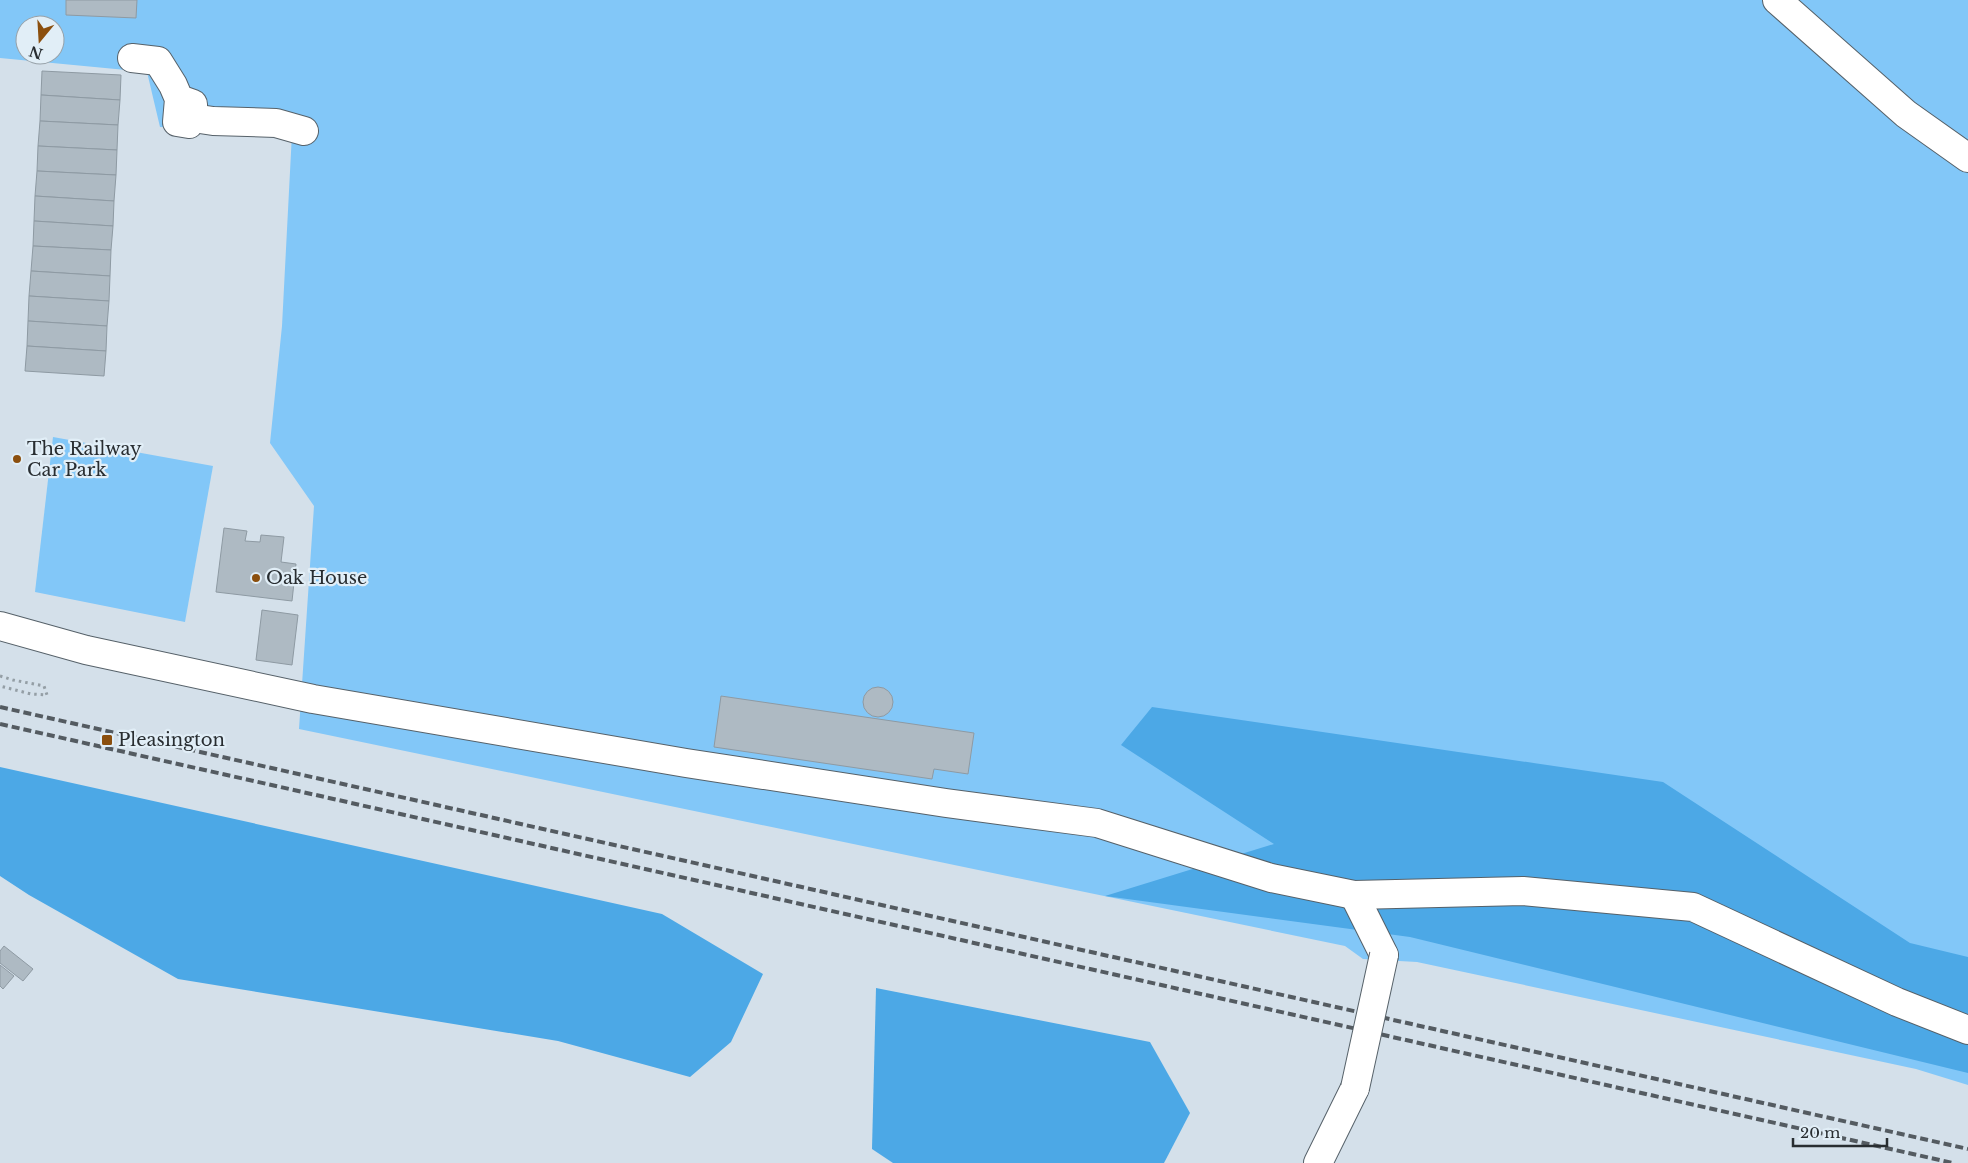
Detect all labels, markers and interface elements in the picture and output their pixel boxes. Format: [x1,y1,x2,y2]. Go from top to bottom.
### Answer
north arrow [15,15,65,65]
text: N [27,42,45,63]
place label: The Railway Car Park [27,438,142,481]
marker: The Railway Car Park [11,453,23,465]
place label: Oak House [266,567,367,589]
marker: Oak House [250,572,262,584]
place label: Pleasington [118,729,225,751]
marker: Pleasington [100,733,114,747]
scale bar [1793,1116,1887,1148]
text: 20 m [1800,1123,1840,1142]

